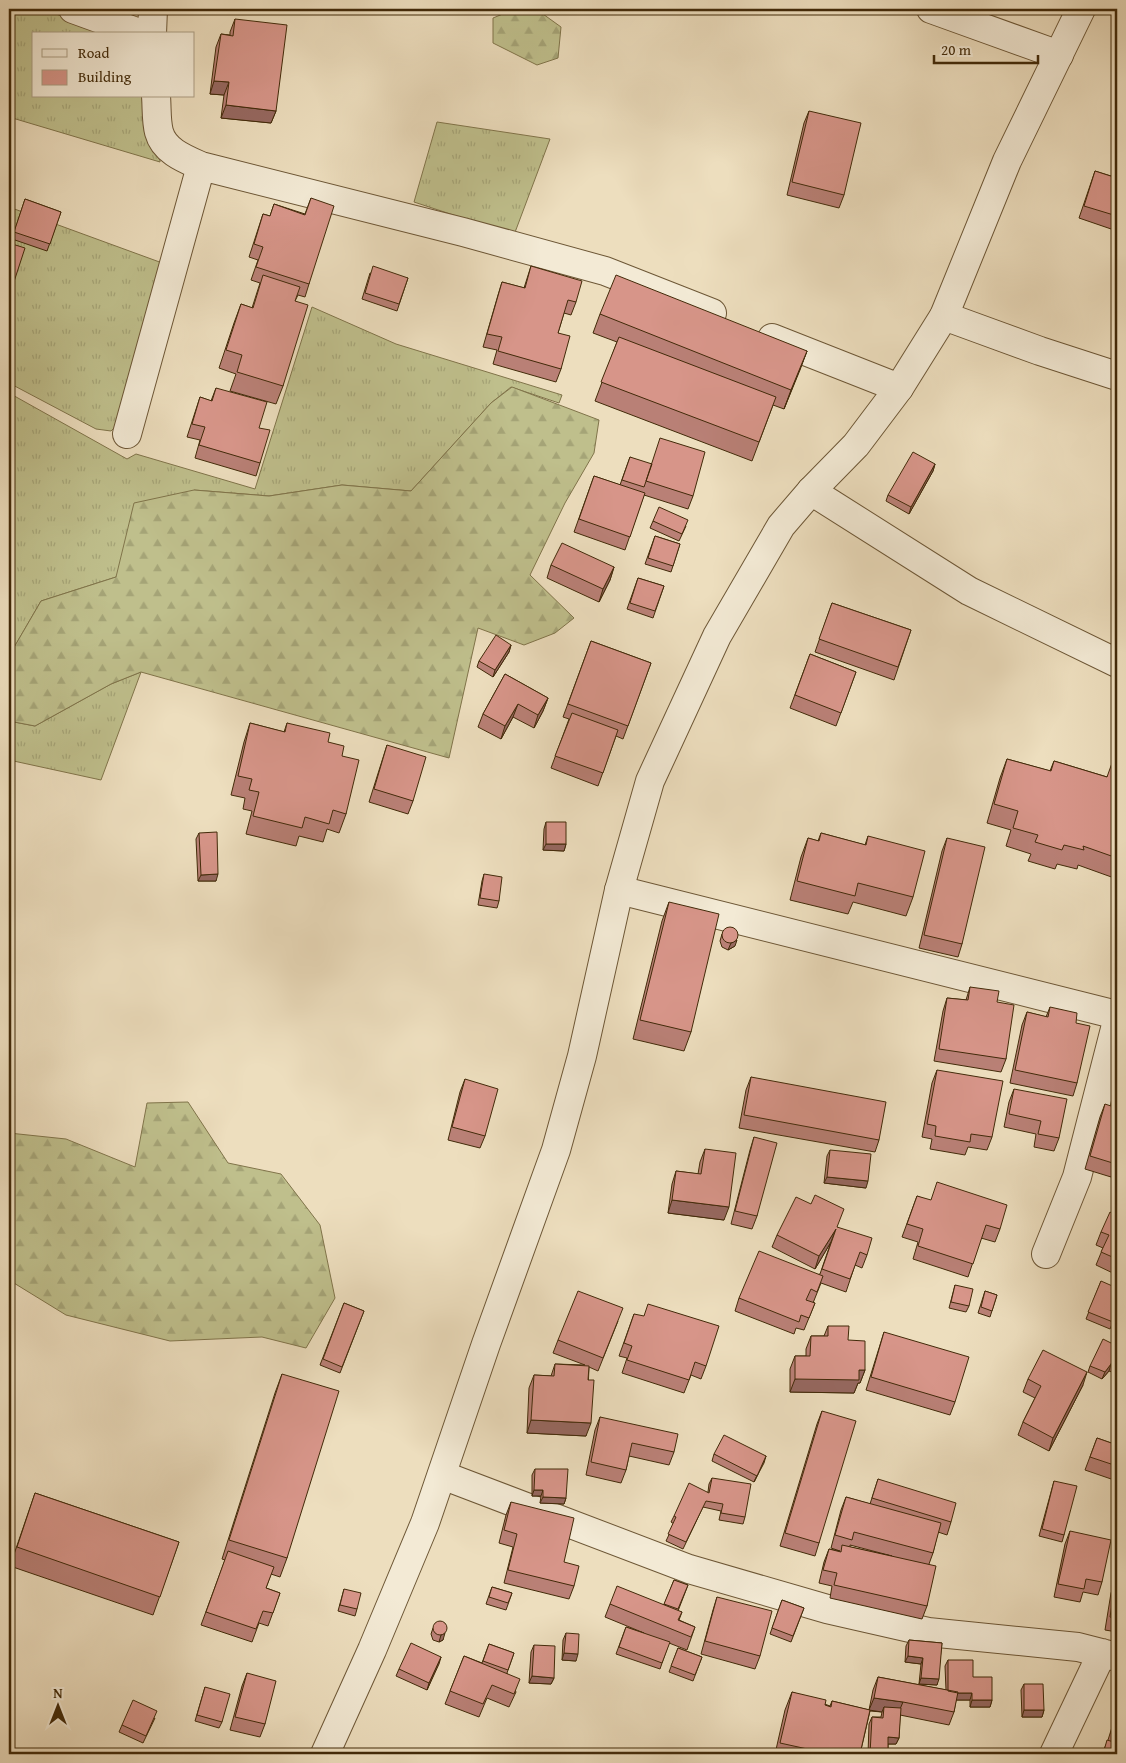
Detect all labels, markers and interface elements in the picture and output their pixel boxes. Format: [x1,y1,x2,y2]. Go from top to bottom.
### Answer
legend [32,32,195,98]
scale bar [934,32,1037,64]
text: 20 m [941,39,972,60]
text: Road [78,42,109,63]
text: Building [78,66,132,87]
north arrow [32,1680,82,1730]
text: N [53,1683,63,1703]

